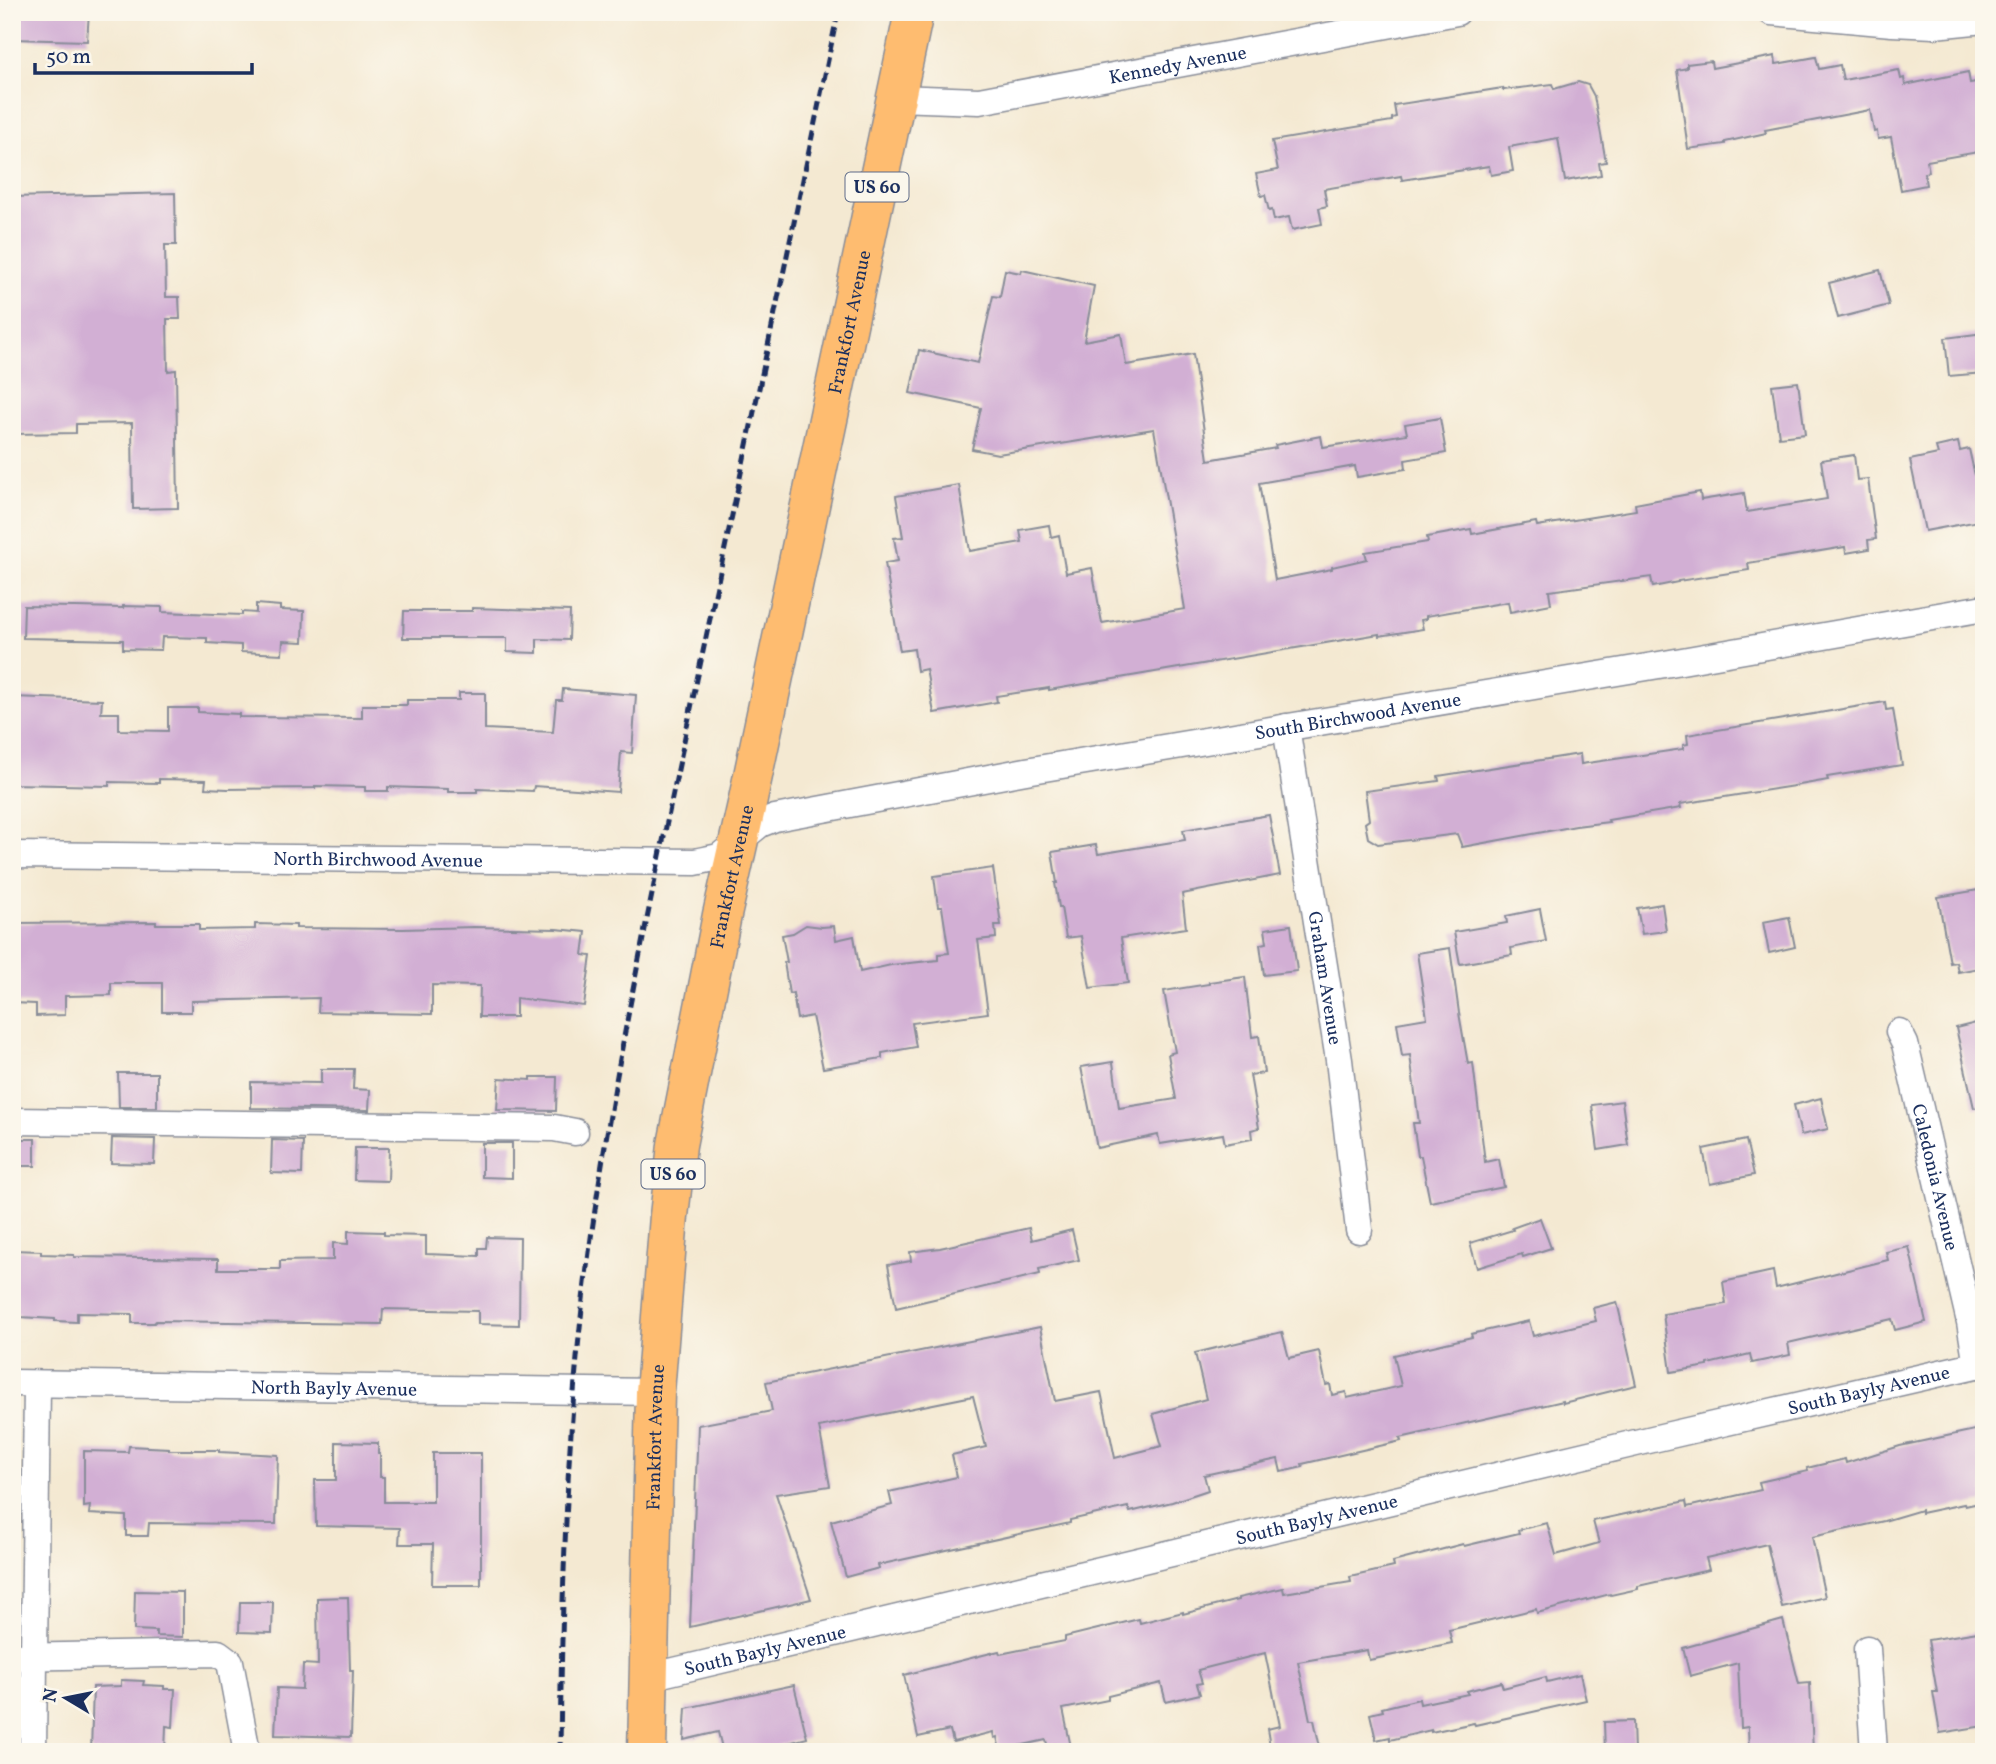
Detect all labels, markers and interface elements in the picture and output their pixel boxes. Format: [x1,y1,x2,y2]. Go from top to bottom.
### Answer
scale bar [35,32,252,76]
street label: Kennedy Avenue [1107,40,1249,92]
text: 50 m [46,43,91,72]
road number: US 60 [846,172,908,202]
street label: Frankfort Avenue [823,248,878,397]
street label: South Birchwood Avenue [1253,687,1463,747]
street label: Frankfort Avenue [705,803,761,951]
street label: North Birchwood Avenue [273,847,483,875]
street label: Graham Avenue [1301,909,1347,1047]
street label: Caledonia Avenue [1904,1101,1964,1253]
road number: US 60 [642,1160,704,1189]
street label: South Bayly Avenue [1785,1360,1953,1423]
street label: Frankfort Avenue [641,1363,672,1511]
street label: North Bayly Avenue [251,1375,417,1404]
street label: South Bayly Avenue [1233,1489,1401,1552]
street label: South Bayly Avenue [682,1620,849,1683]
north arrow [32,1662,102,1732]
text: N [37,1686,65,1704]

